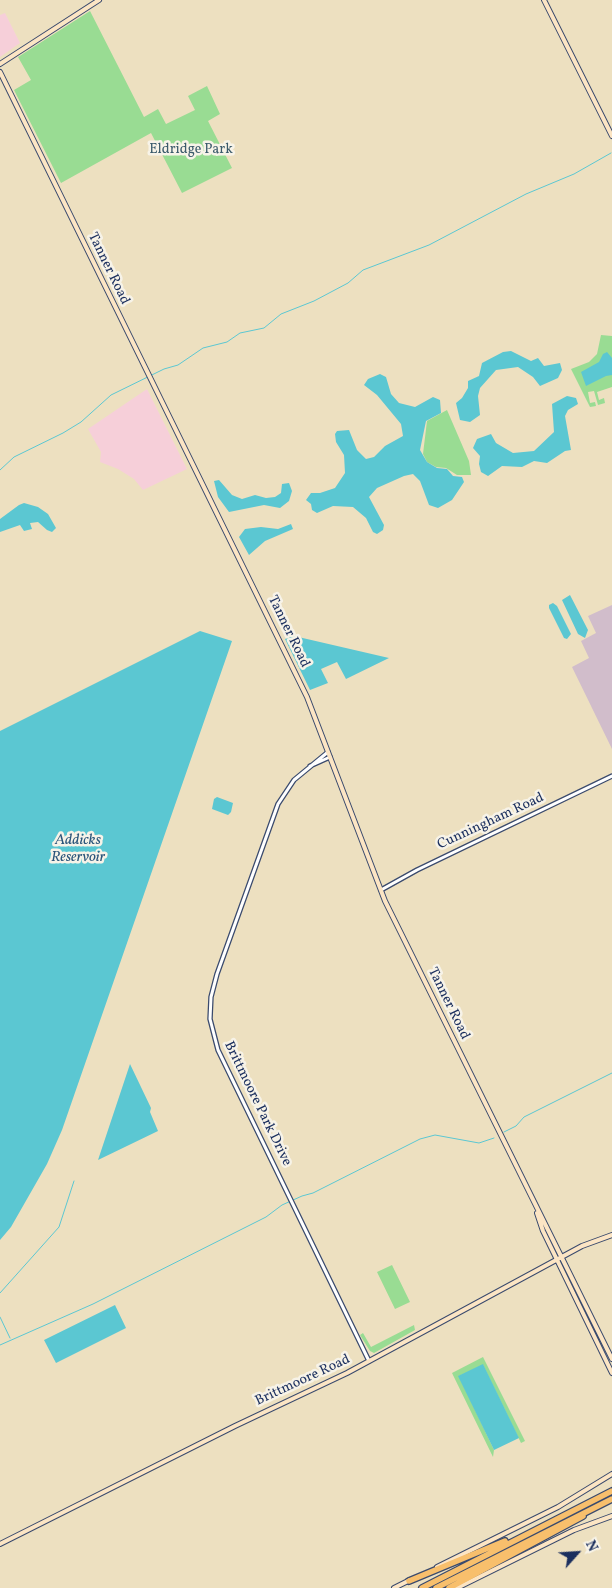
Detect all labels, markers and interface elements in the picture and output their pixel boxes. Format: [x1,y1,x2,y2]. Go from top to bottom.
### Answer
park label: Eldridge Park [149,142,233,158]
street label: Tanner Road [83,230,133,308]
street label: Tanner Road [263,593,313,671]
street label: Cunningham Road [435,790,547,854]
water label: Addicks Reservoir [51,832,105,867]
street label: Tanner Road [423,965,473,1043]
street label: Brittmoore Park Drive [219,1039,295,1169]
street label: Brittmoore Road [253,1352,353,1410]
north arrow [552,1528,602,1578]
text: N [580,1537,602,1555]

